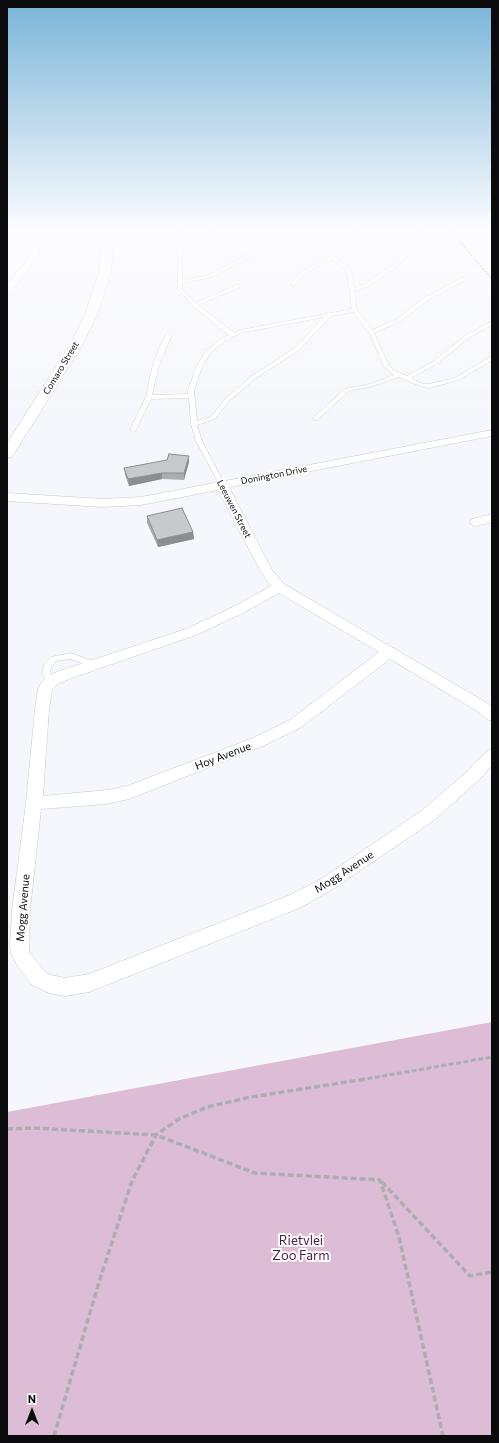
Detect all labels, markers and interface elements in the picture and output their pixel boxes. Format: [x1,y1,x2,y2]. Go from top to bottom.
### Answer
street label: Comaro Street [41,339,81,397]
street label: Donington Drive [240,463,308,487]
street label: Leeuwen Street [215,478,253,540]
street label: Hoy Avenue [193,739,253,773]
street label: Mogg Avenue [312,848,376,896]
street label: Mogg Avenue [13,874,33,942]
park label: Rietvlei Zoo Farm [272,1233,330,1264]
north arrow [12,1391,52,1431]
text: N [28,1392,36,1405]

